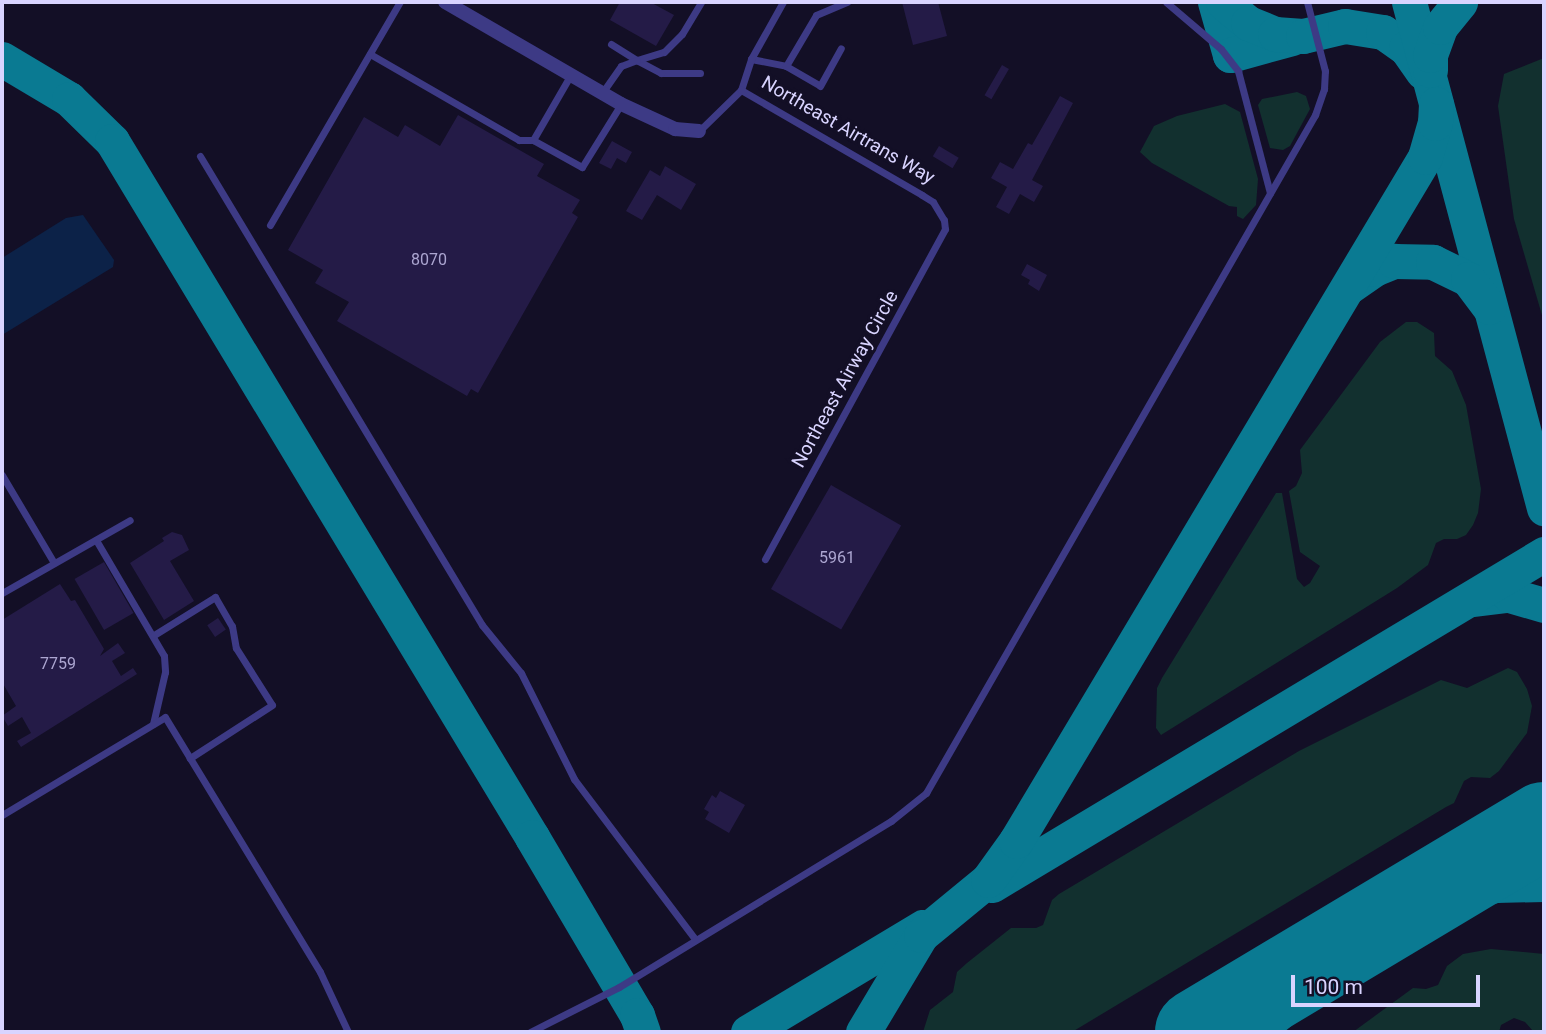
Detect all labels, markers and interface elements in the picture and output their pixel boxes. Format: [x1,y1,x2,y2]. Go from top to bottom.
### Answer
street label: Northeast Airtrans Way [757,71,939,189]
house number: 8070 [411,250,447,270]
street label: Northeast Airway Circle [787,287,903,471]
house number: 5961 [819,548,855,568]
house number: 7759 [40,654,76,674]
scale bar [1294,960,1483,1004]
text: 100 m [1304,975,1363,999]

